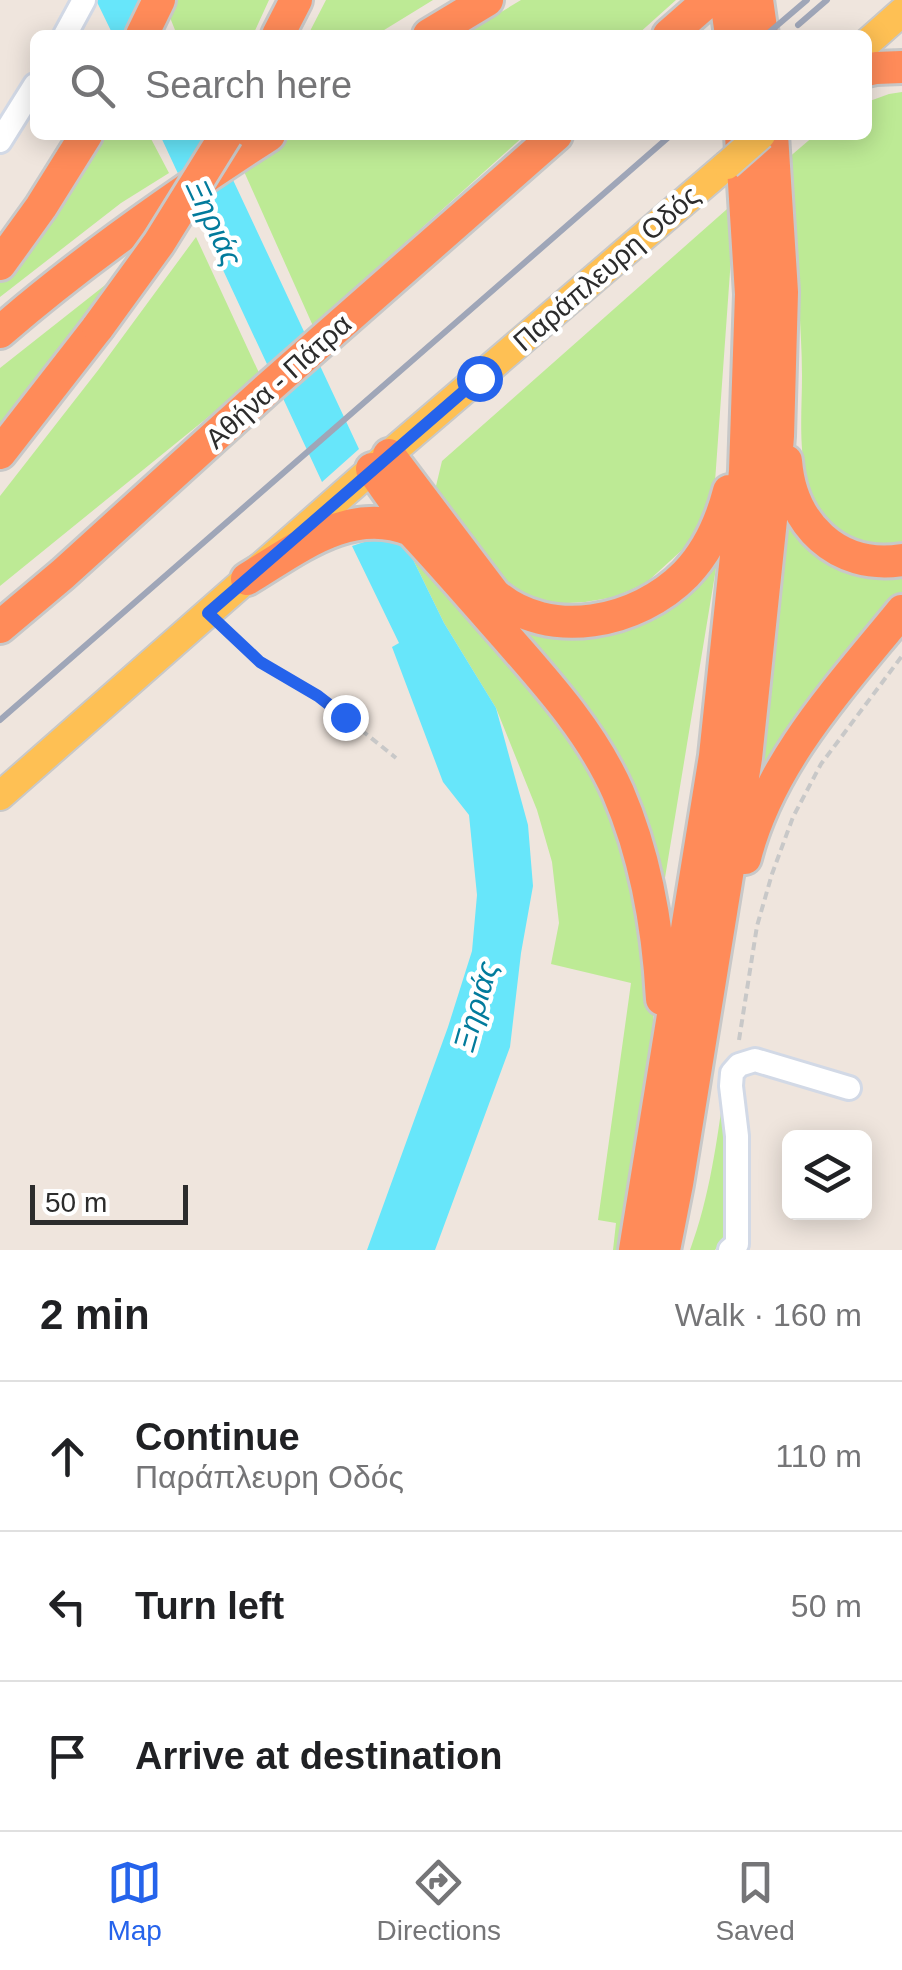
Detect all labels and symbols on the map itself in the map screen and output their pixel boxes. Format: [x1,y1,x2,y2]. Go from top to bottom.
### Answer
water label: Ξηριάς [180,173,249,272]
street label: Παράπλευρη Οδός [507,179,705,357]
street label: Αθήνα - Πάτρα [199,308,357,455]
route start [457,356,503,402]
route end [323,695,369,741]
water label: Ξηριάς [447,957,504,1055]
scale bar [30,1180,188,1224]

